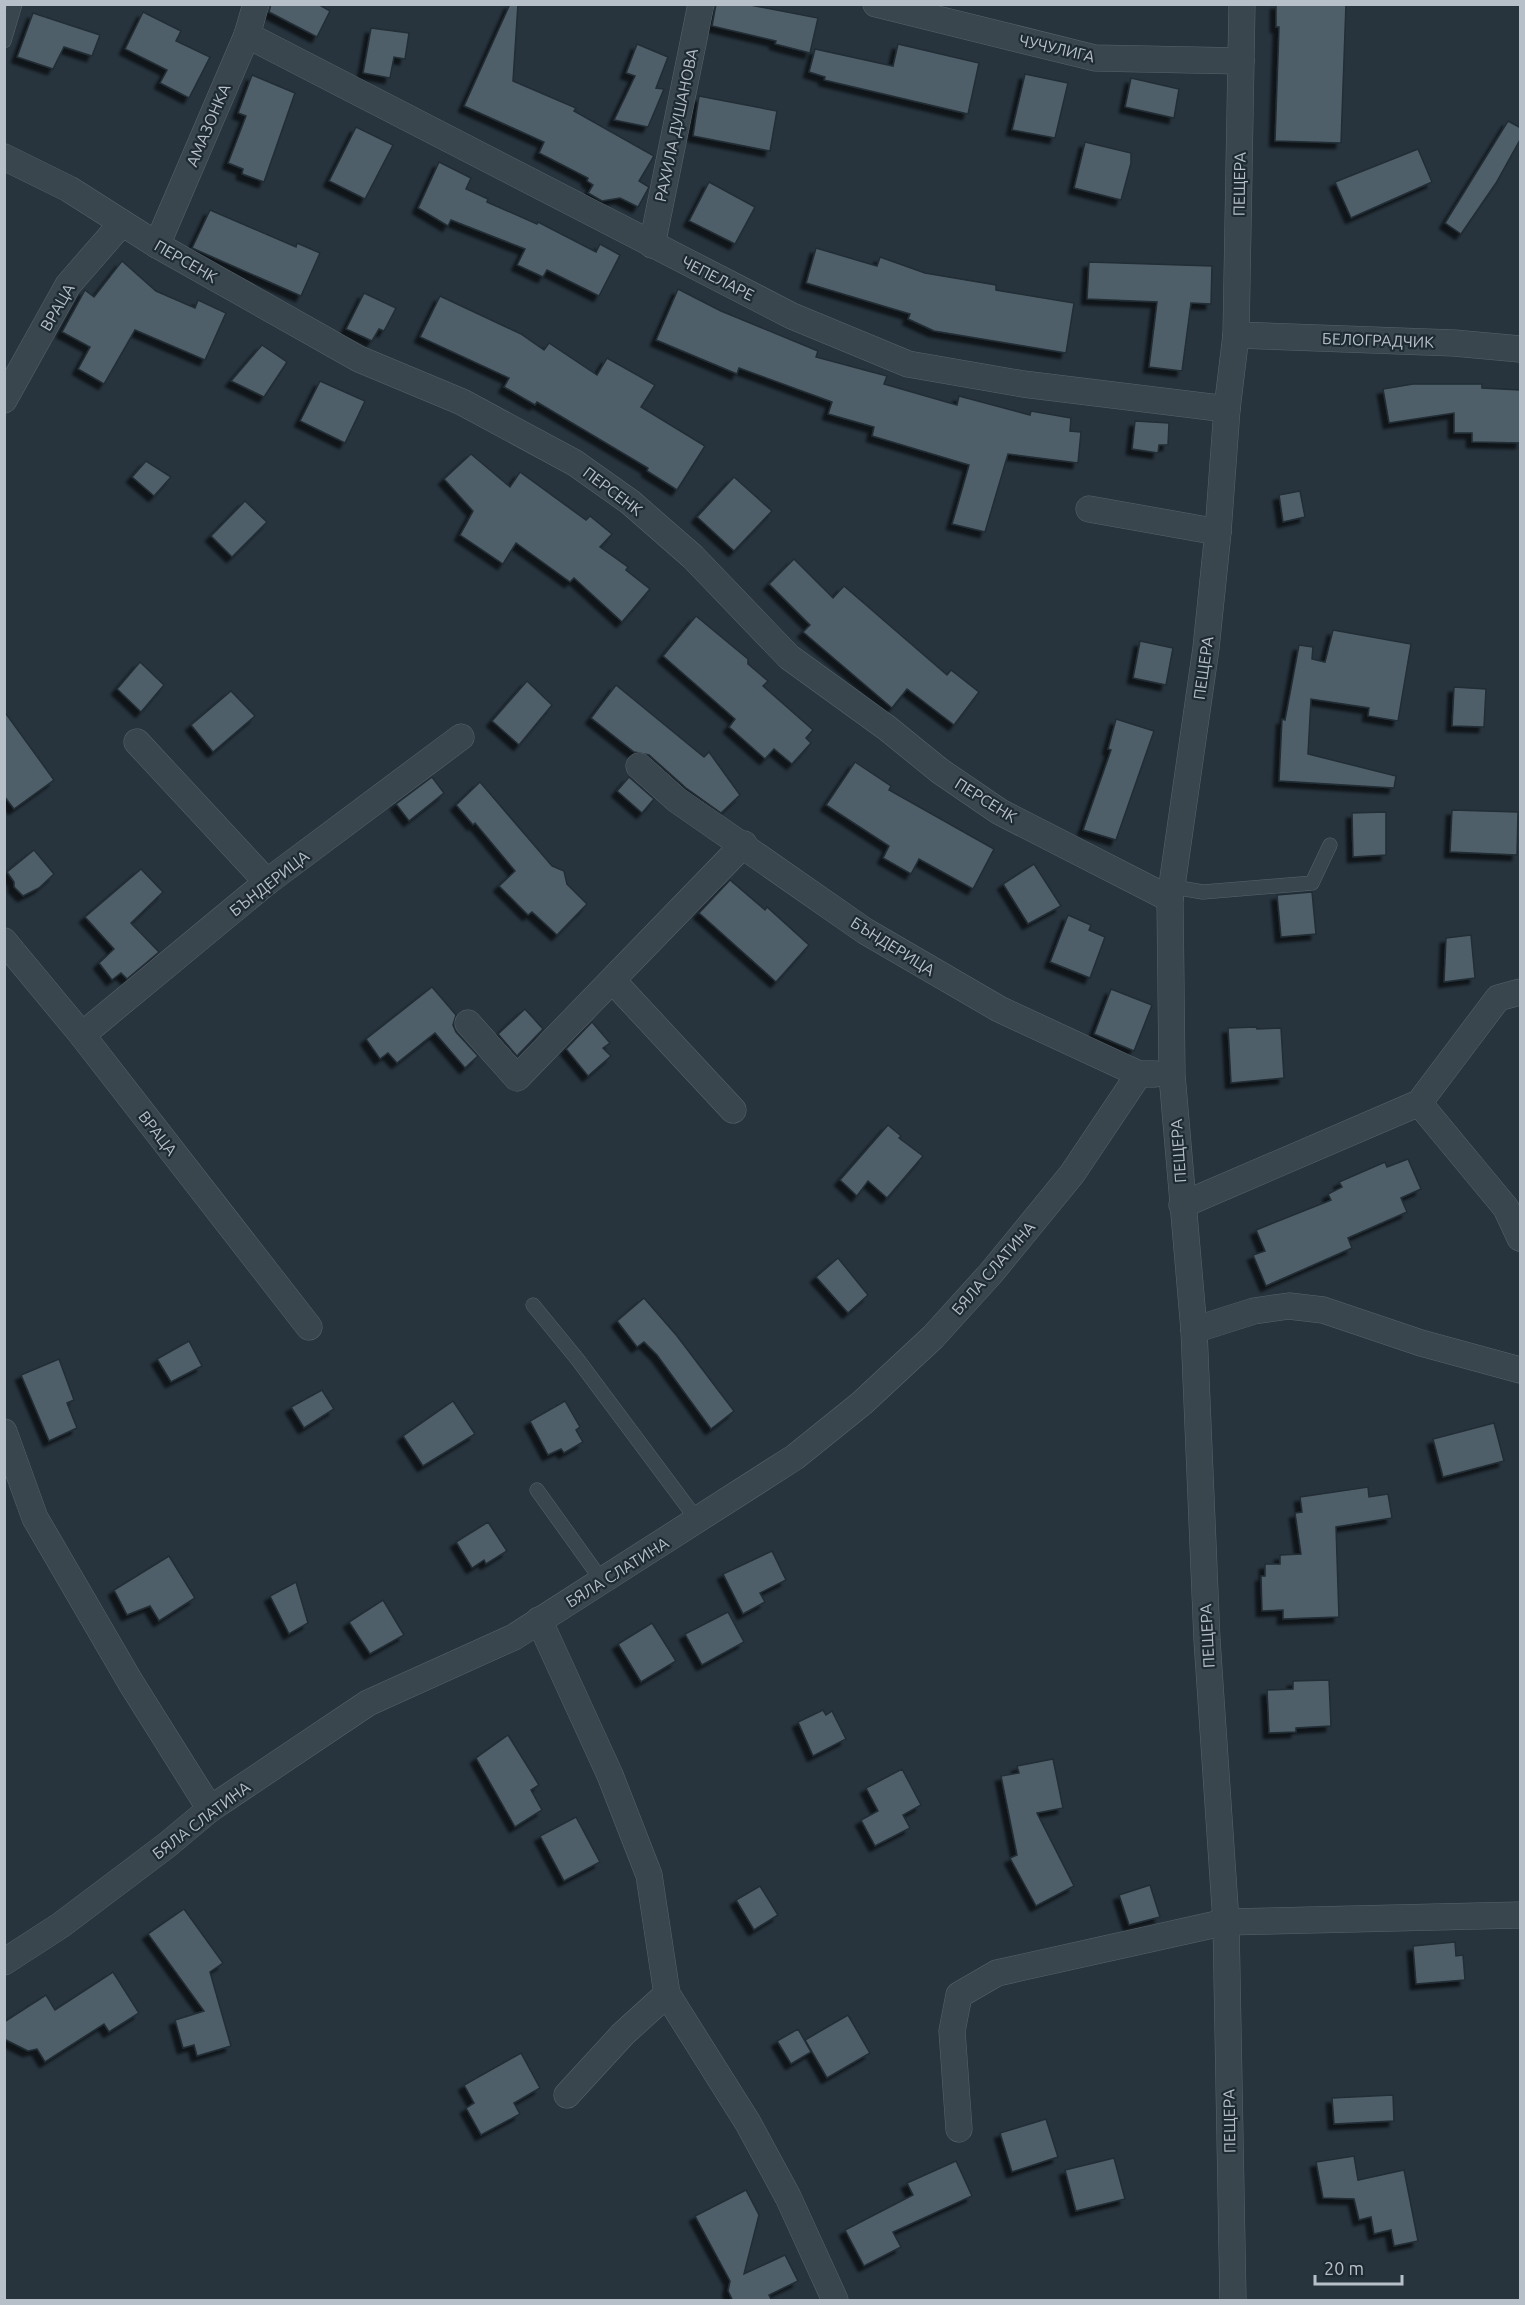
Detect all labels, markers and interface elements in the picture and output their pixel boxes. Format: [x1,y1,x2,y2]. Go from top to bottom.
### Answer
street label: ЧУЧУЛИГА [1017,31,1097,66]
street label: РАХИЛА ДУШАНОВА [651,46,701,203]
street label: АМАЗОНКА [183,80,234,169]
street label: ПЕЩЕРА [1229,151,1249,216]
street label: ПЕРСЕНК [152,236,221,286]
street label: ЧЕПЕЛАРЕ [679,252,757,304]
street label: ВРАЦА [36,280,78,334]
street label: БЕЛОГРАДЧИК [1322,329,1434,351]
street label: ПЕРСЕНК [580,463,646,519]
street label: ПЕЩЕРА [1190,634,1216,701]
street label: ПЕРСЕНК [952,774,1020,826]
street label: БЪНДЕРИЦА [226,846,313,920]
street label: БЪНДЕРИЦА [848,913,939,979]
street label: ВРАЦА [135,1107,181,1159]
street label: ПЕЩЕРА [1167,1118,1189,1184]
street label: БЯЛА СЛАТИНА [948,1217,1039,1318]
street label: БЯЛА СЛАТИНА [562,1533,672,1611]
street label: ПЕЩЕРА [1196,1603,1218,1669]
street label: БЯЛА СЛАТИНА [149,1777,254,1863]
street label: ПЕЩЕРА [1219,2088,1239,2153]
scale bar [1315,2248,1402,2286]
text: 20 m [1324,2258,1364,2278]

